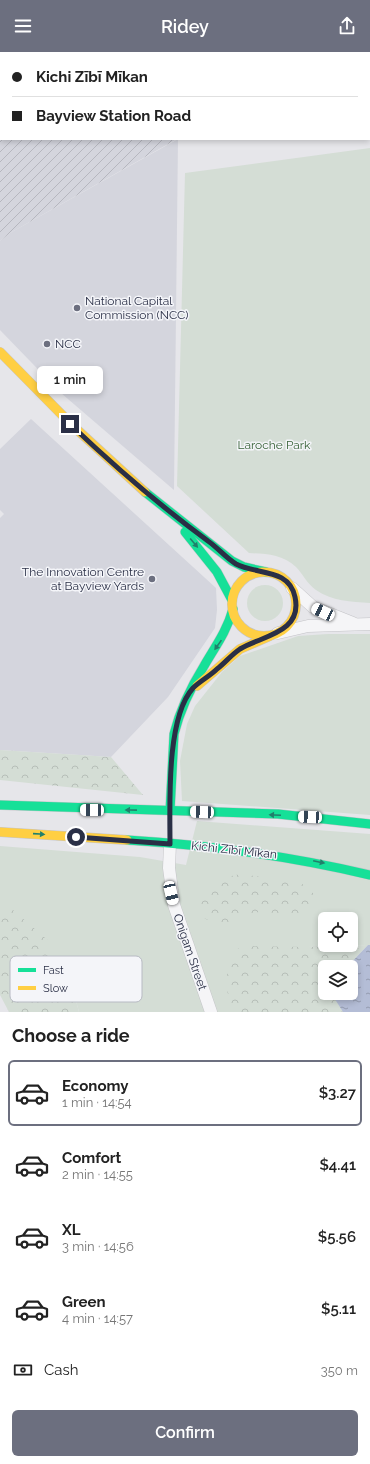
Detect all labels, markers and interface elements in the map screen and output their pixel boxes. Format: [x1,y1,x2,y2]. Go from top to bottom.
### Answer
icon: menu [12,15,34,37]
icon: share [336,15,358,37]
text: Ridey [161,16,209,37]
text: Kichi Zībī Mīkan [36,68,148,86]
text: Bayview Station Road [36,107,191,125]
place label: National Capital Commission (NCC) [85,294,189,322]
marker: National Capital Commission (NCC) [72,303,82,313]
place label: NCC [55,337,81,351]
marker: NCC [42,339,52,349]
callout: 1 min [37,366,103,394]
text: 1 min [54,372,86,387]
route end [61,415,79,433]
park label: Laroche Park [238,438,311,452]
one-way arrow [190,538,199,549]
place label: The Innovation Centre at Bayview Yards [22,565,144,593]
marker: The Innovation Centre at Bayview Yards [147,574,157,584]
car [310,601,336,623]
one-way arrow [214,640,222,650]
car [80,804,104,816]
car [190,806,214,818]
one-way arrow [124,807,137,813]
car [298,810,322,824]
one-way arrow [268,812,281,818]
route start [67,828,85,846]
one-way arrow [33,831,45,838]
street label: Kichi Zībī Mīkan [190,839,278,861]
one-way arrow [313,860,326,866]
car [162,880,180,906]
street label: Onigam Street [170,912,210,992]
map controls [318,912,358,1000]
button: locate [318,912,358,952]
legend [10,956,142,1002]
button: layers [318,960,358,1000]
text: Fast [43,964,64,977]
text: Slow [43,982,68,995]
text: Choose a ride [12,1025,130,1046]
icon: car [14,1075,50,1111]
text: Economy [62,1077,129,1095]
text: $3.27 [319,1084,356,1102]
text: 1 min · 14:54 [62,1095,132,1110]
icon: car [14,1147,50,1183]
text: Comfort [62,1149,121,1167]
text: $4.41 [319,1156,356,1174]
text: 2 min · 14:55 [62,1167,133,1182]
icon: car [14,1219,50,1255]
text: XL [62,1221,80,1239]
text: $5.56 [318,1228,356,1246]
text: 3 min · 14:56 [62,1239,134,1254]
icon: car [14,1291,50,1327]
text: Green [62,1293,106,1311]
text: $5.11 [321,1300,356,1318]
text: 4 min · 14:57 [62,1311,133,1326]
icon: cash [12,1359,34,1381]
text: Cash [44,1361,78,1379]
text: 350 m [321,1363,358,1378]
button: Confirm [12,1410,358,1456]

